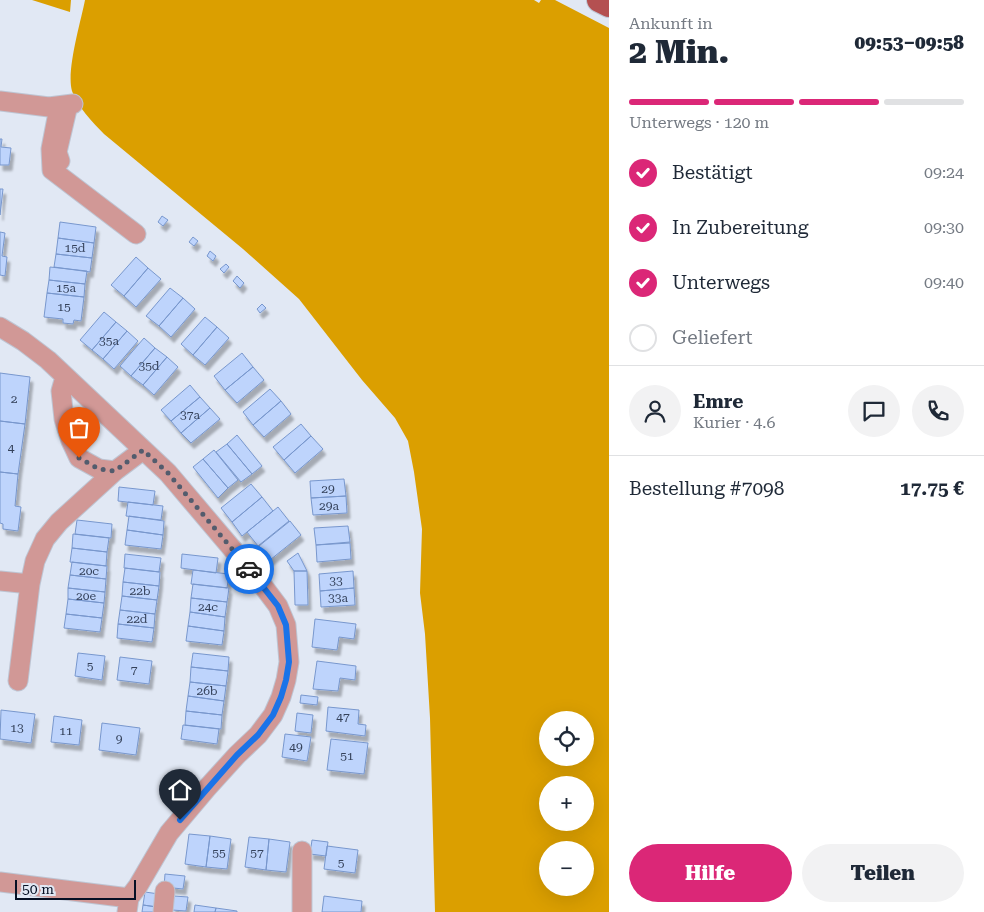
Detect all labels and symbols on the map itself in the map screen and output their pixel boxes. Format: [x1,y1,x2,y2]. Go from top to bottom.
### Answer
house number: 15d [64,241,86,255]
house number: 15a [56,281,76,295]
house number: 15 [57,300,71,314]
house number: 35a [99,334,119,348]
house number: 35d [138,359,160,373]
house number: 2 [11,392,18,406]
pin [58,407,100,458]
house number: 37a [180,408,200,422]
house number: 4 [8,441,15,455]
house number: 29 [321,482,335,496]
house number: 29a [319,499,339,513]
courier [224,544,274,594]
house number: 20c [79,564,99,578]
house number: 33 [329,574,343,588]
house number: 22b [129,584,151,598]
house number: 20e [76,589,96,603]
house number: 33a [328,591,348,605]
house number: 24c [198,600,218,614]
house number: 22d [126,612,148,626]
house number: 5 [87,659,94,673]
house number: 7 [131,663,138,677]
house number: 26b [196,684,218,698]
house number: 47 [336,710,350,724]
house number: 13 [10,721,24,735]
house number: 11 [59,724,73,738]
house number: 9 [116,732,123,746]
house number: 49 [289,740,303,754]
house number: 51 [340,749,354,763]
pin [159,769,201,820]
house number: 55 [212,846,226,860]
house number: 57 [250,846,264,860]
house number: 5 [338,856,345,870]
scale bar [15,877,136,900]

